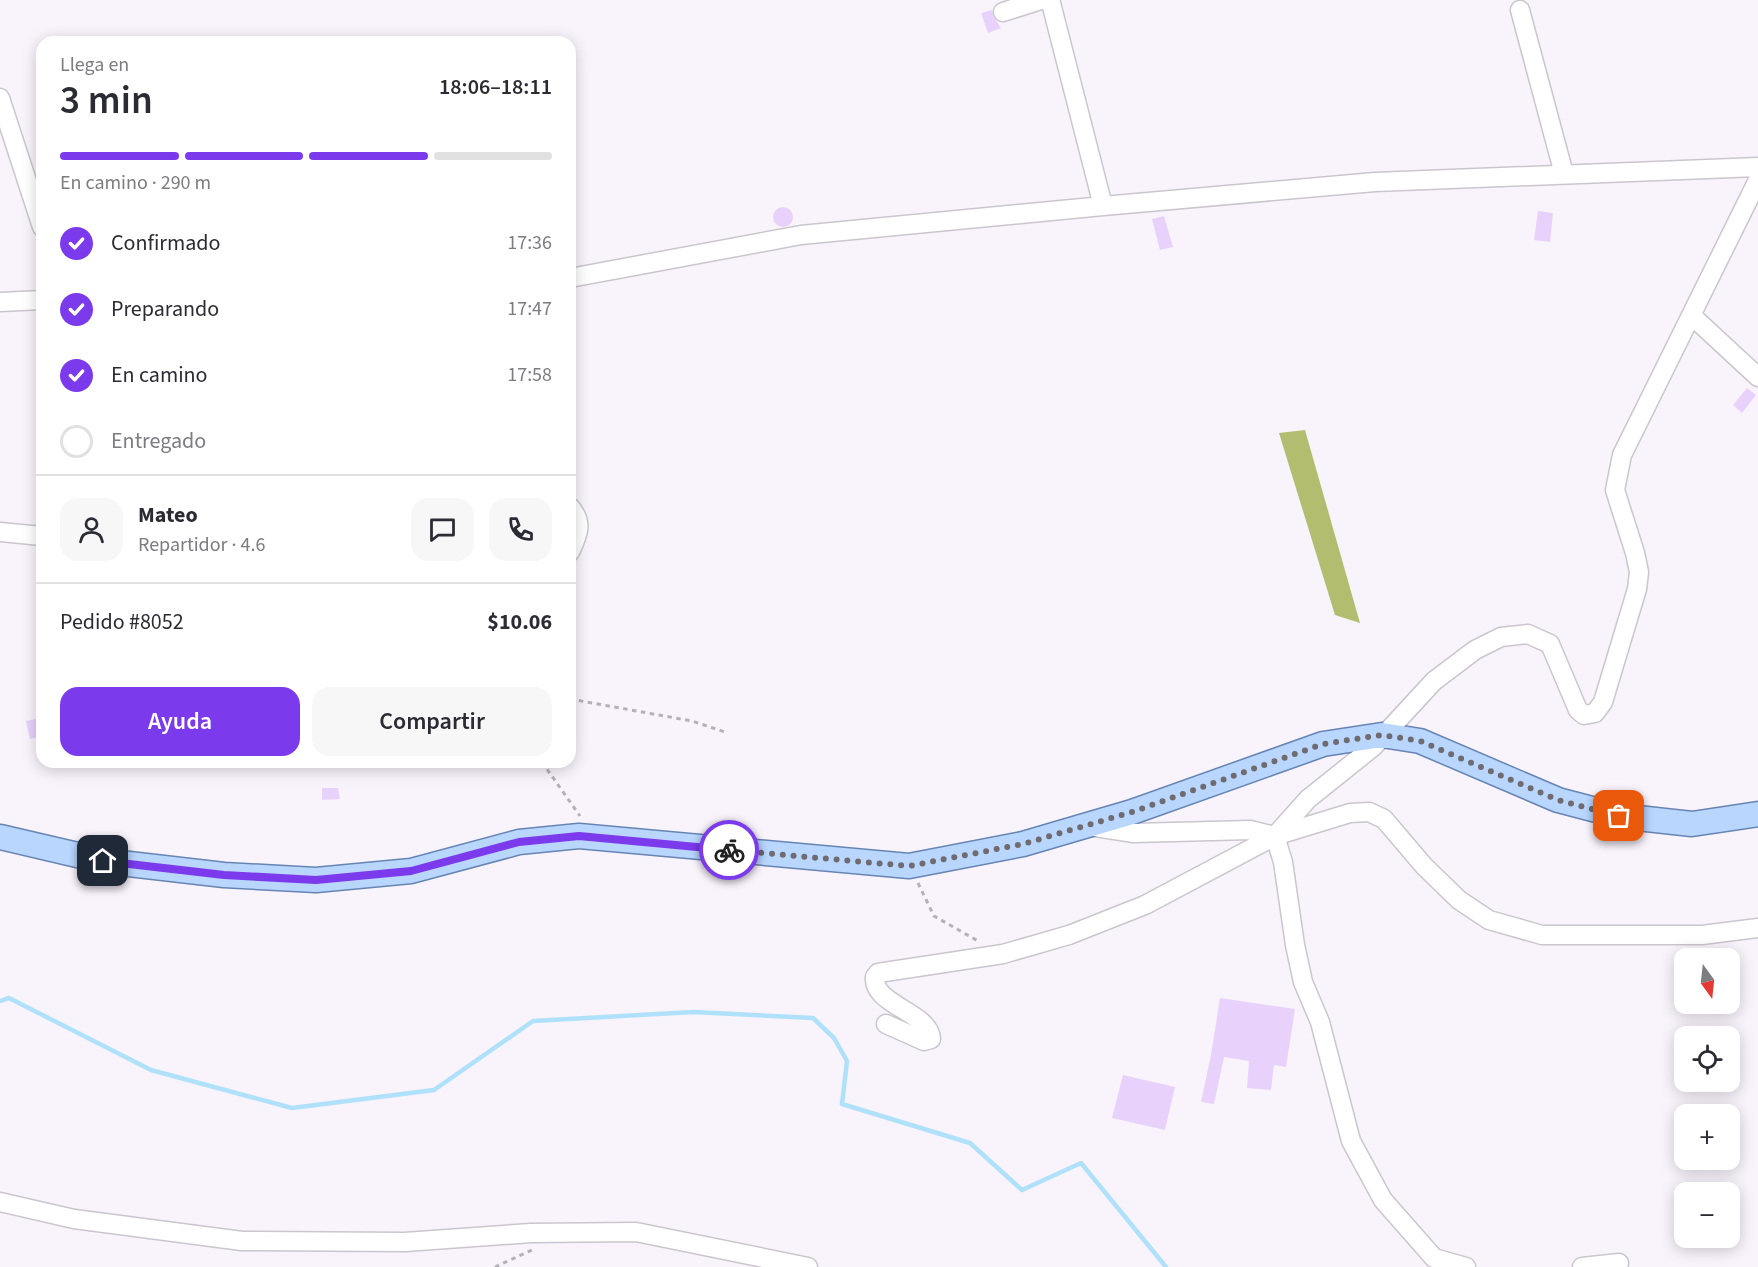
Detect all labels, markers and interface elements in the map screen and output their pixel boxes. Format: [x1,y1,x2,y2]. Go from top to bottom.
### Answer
text: Llega en [60,51,129,79]
text: 18:06–18:11 [439,71,552,103]
text: 3 min [60,73,153,129]
text: En camino · 290 m [60,169,211,197]
icon: check [60,227,93,260]
text: Confirmado [111,227,220,259]
text: 17:36 [507,229,552,257]
icon: check [60,293,93,326]
text: Preparando [111,293,219,325]
text: 17:47 [507,295,552,323]
icon: check [60,359,93,392]
text: En camino [111,359,208,391]
text: 17:58 [507,361,552,389]
text: Entregado [111,425,206,457]
button: person [60,498,123,561]
button: chat [411,498,474,561]
button: phone [489,498,552,561]
text: Mateo [138,499,198,531]
text: Repartidor · 4.6 [138,531,265,559]
text: Pedido #8052 [60,606,184,638]
text: $10.06 [487,606,552,638]
button: Ayuda [60,687,300,756]
button: Compartir [312,687,552,756]
pin [1593,790,1644,841]
icon: bag [1602,799,1635,832]
courier [699,820,759,880]
icon: bike [713,834,746,867]
pin [77,835,128,886]
icon: home [86,844,119,877]
north arrow [1674,948,1740,1014]
map controls [1674,948,1740,1248]
button: locate [1674,1026,1740,1092]
button: + [1674,1104,1740,1170]
button: − [1674,1182,1740,1248]

